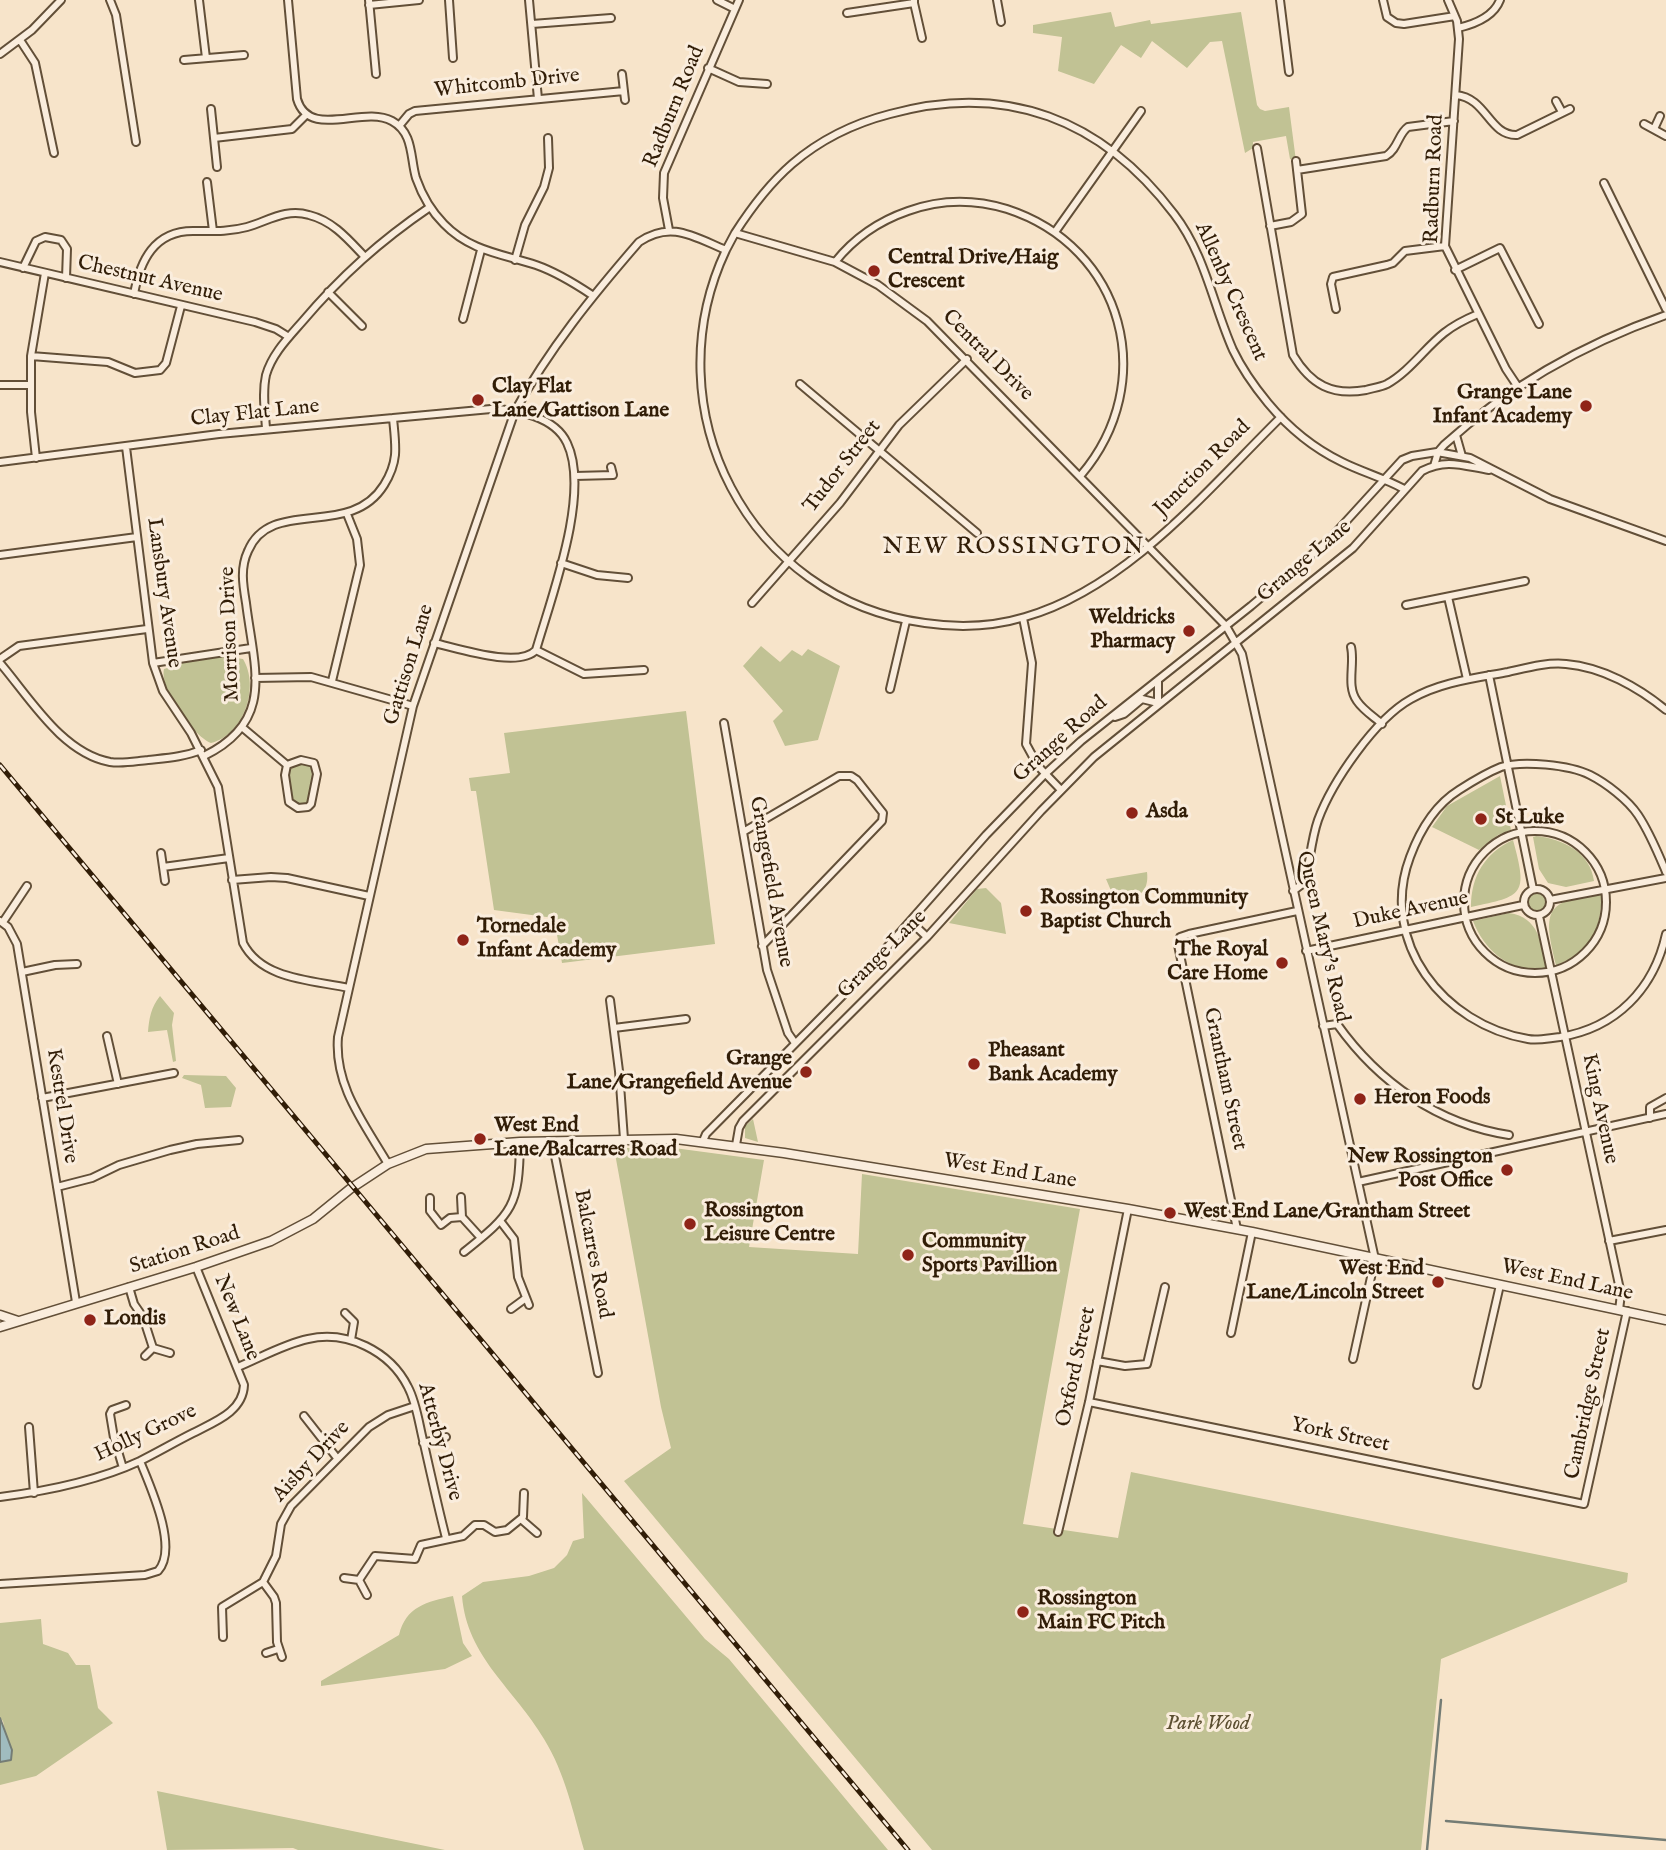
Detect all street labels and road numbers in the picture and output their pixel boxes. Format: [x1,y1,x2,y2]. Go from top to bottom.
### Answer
street label: Radburn Road [639,42,711,172]
street label: Whitcomb Drive [433,64,581,104]
street label: Radburn Road [1420,114,1450,244]
street label: Allenby Crescent [1188,219,1272,365]
street label: Chestnut Avenue [75,251,225,309]
street label: Central Drive [936,305,1038,407]
street label: Clay Flat Lane [189,395,321,433]
street label: Tudor Street [799,415,887,519]
street label: Junction Road [1149,415,1257,523]
street label: Grange Lane [1253,515,1357,609]
street label: Lansbury Avenue [140,516,186,670]
street label: Morrison Drive [216,566,246,702]
street label: Gattison Lane [380,602,440,728]
street label: Grange Road [1009,691,1113,789]
street label: Grangefield Avenue [743,795,797,969]
street label: Queen Mary's Road [1290,849,1354,1025]
street label: Duke Avenue [1351,886,1471,936]
street label: Grange Lane [833,905,933,1005]
street label: Grantham Street [1197,1005,1251,1153]
street label: Kestrel Drive [39,1047,83,1165]
street label: King Avenue [1575,1052,1623,1166]
street label: West End Lane [942,1149,1078,1195]
street label: Balcarres Road [567,1187,617,1321]
street label: Station Road [127,1221,243,1281]
street label: West End Lane [1499,1255,1635,1307]
street label: New Lane [207,1271,265,1365]
street label: Oxford Street [1052,1305,1102,1429]
street label: Cambridge Street [1561,1326,1617,1482]
street label: Atterby Drive [411,1380,467,1504]
street label: Holly Grove [91,1399,201,1469]
street label: York Street [1289,1413,1391,1459]
street label: Aisby Drive [268,1416,356,1508]

